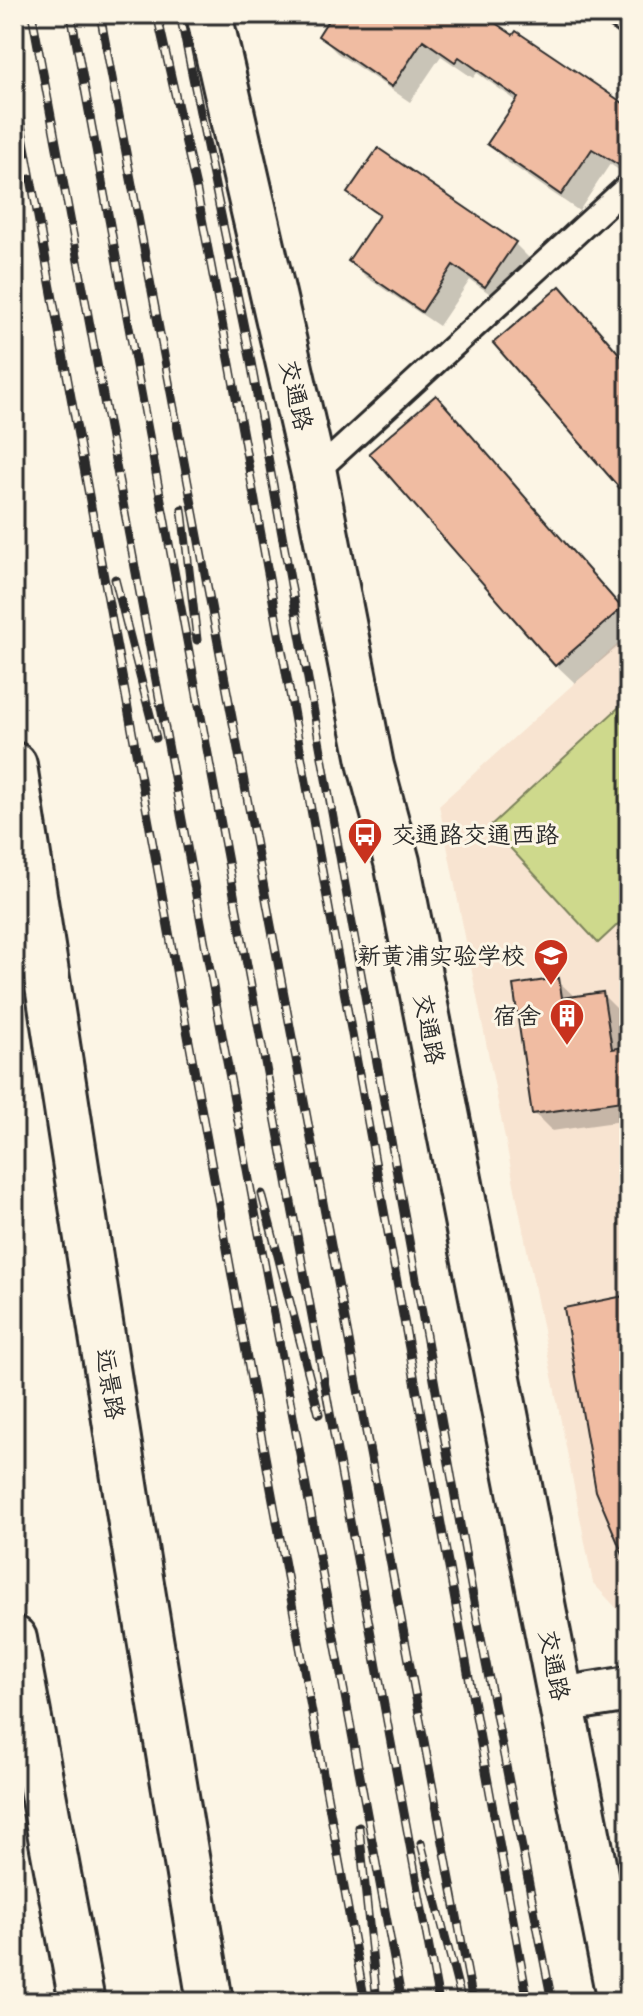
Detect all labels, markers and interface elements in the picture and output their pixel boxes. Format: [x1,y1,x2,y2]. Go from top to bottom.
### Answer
street label: 交通路 [273,357,318,433]
bus stop icon: 交通路交通西路 [346,816,384,866]
place label: 交通路交通西路 [391,821,559,850]
school or university icon: 新黄浦实验学校 [532,937,570,987]
place label: 新黄浦实验学校 [357,942,525,971]
street label: 交通路 [407,991,450,1067]
building icon: 宿舍 [548,997,586,1047]
place label: 宿舍 [493,1002,541,1031]
street label: 远景路 [90,1346,129,1422]
street label: 交通路 [532,1627,575,1703]

